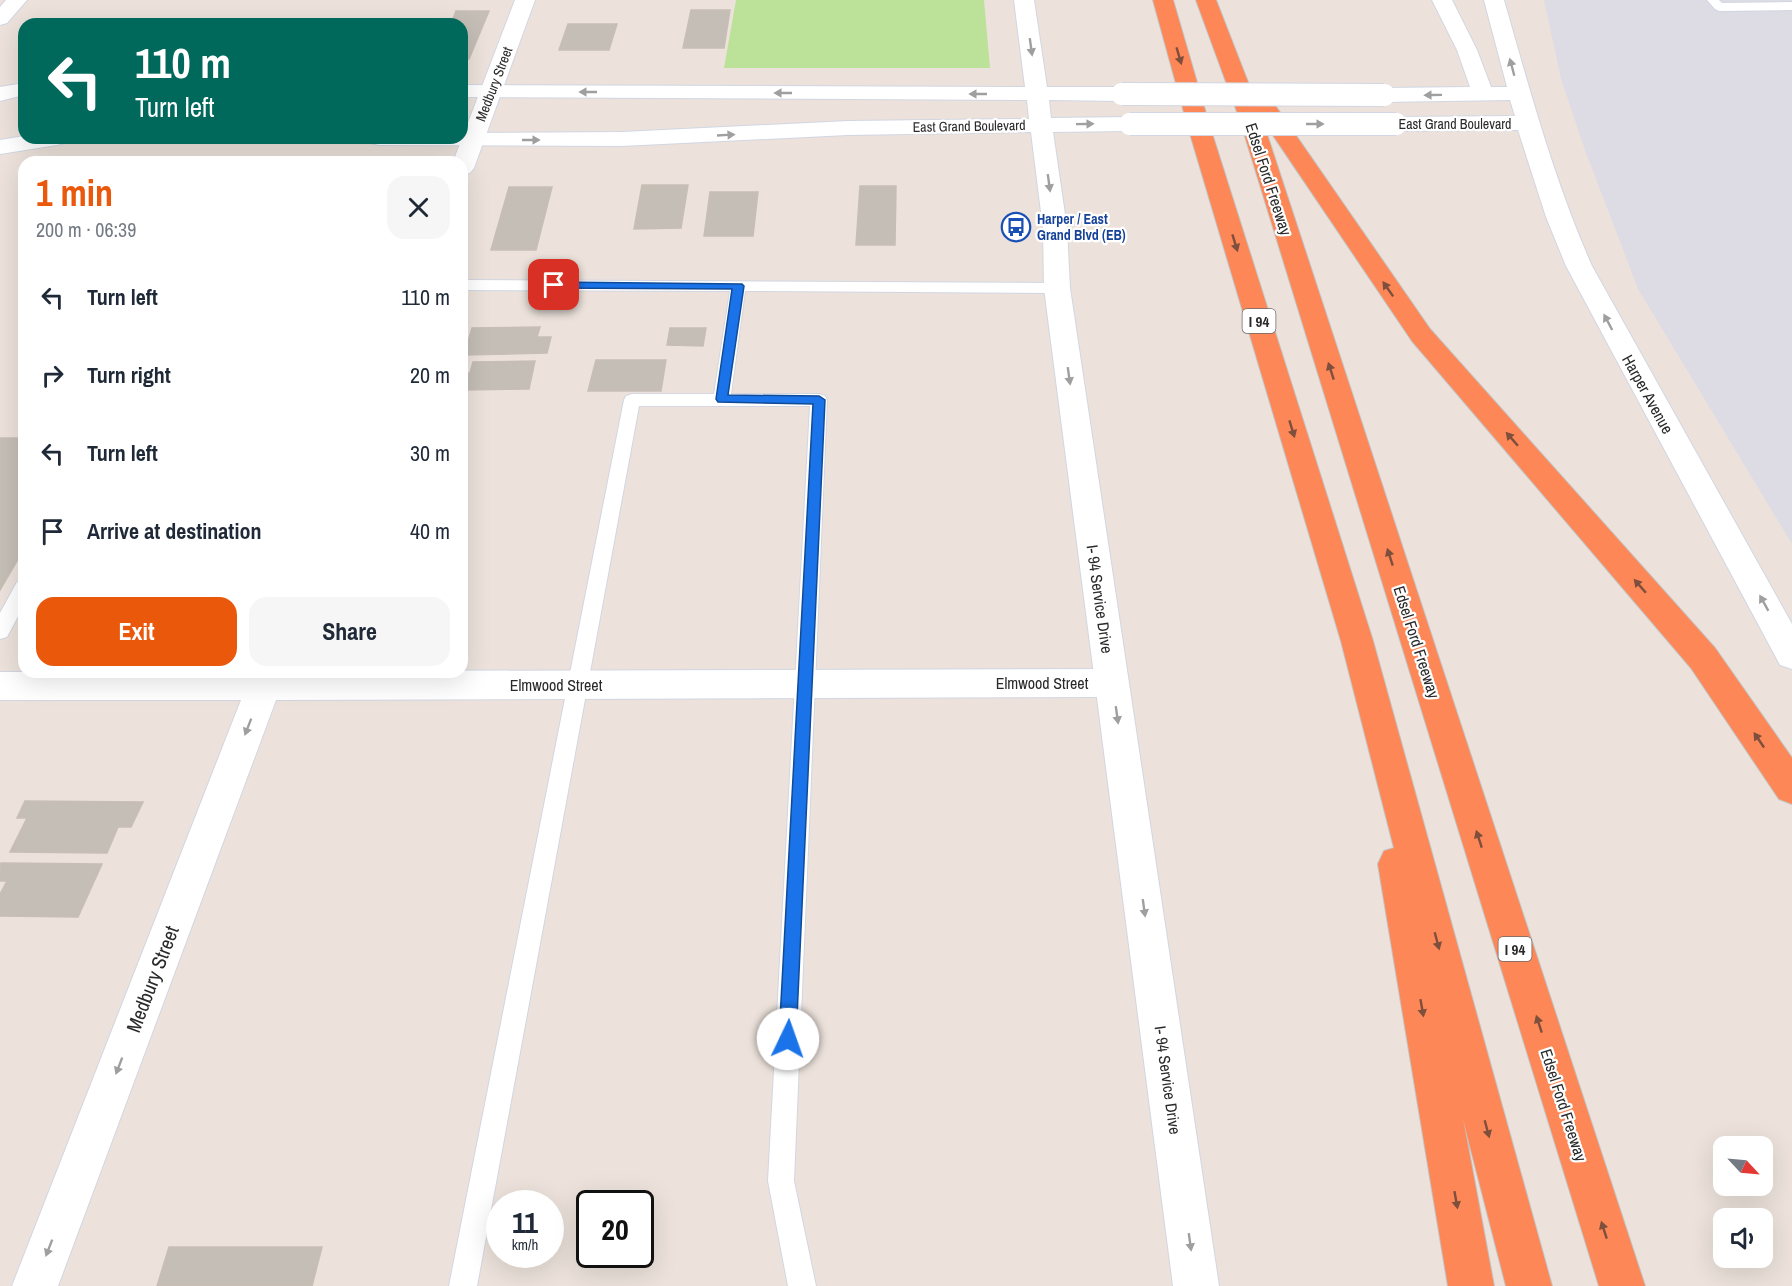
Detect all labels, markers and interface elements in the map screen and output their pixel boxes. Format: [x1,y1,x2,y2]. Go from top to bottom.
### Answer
text: 110 m [135,35,231,91]
one-way arrow [1026,38,1035,57]
icon: left [36,42,114,120]
street label: Medbury Street [472,44,516,124]
one-way arrow [1175,47,1184,65]
one-way arrow [1507,58,1516,76]
one-way arrow [579,87,598,97]
one-way arrow [774,88,793,98]
text: Turn left [135,89,214,125]
one-way arrow [969,89,988,99]
one-way arrow [1424,90,1443,99]
street label: East Grand Boulevard [1399,115,1511,133]
street label: East Grand Boulevard [912,116,1026,136]
one-way arrow [1076,119,1095,129]
one-way arrow [1305,119,1324,129]
street label: Edsel Ford Freeway [1240,120,1298,238]
one-way arrow [717,131,736,140]
one-way arrow [522,135,541,145]
text: 1 min [36,169,113,217]
one-way arrow [1044,173,1053,192]
button: close [387,176,450,239]
place label: Harper / East Grand Blvd (EB) [1037,210,1126,244]
bus stop icon: Harper / East Grand Blvd (EB) [1000,211,1032,243]
text: 200 m · 06:39 [36,216,136,243]
one-way arrow [1231,234,1240,252]
pin [528,259,579,310]
icon: arrive [537,268,570,301]
icon: left [36,281,69,314]
one-way arrow [1382,281,1394,297]
text: Turn left [87,282,158,312]
text: 110 m [401,282,450,312]
road number: I 94 [1242,309,1276,333]
one-way arrow [1603,314,1613,331]
street label: Harper Avenue [1617,350,1679,438]
icon: right [36,359,69,392]
text: Turn right [87,360,171,390]
text: 20 m [410,360,450,390]
one-way arrow [1325,362,1335,380]
one-way arrow [1065,367,1074,386]
one-way arrow [1288,420,1298,438]
one-way arrow [1506,432,1519,447]
icon: left [36,437,69,470]
text: Turn left [87,438,158,468]
text: 30 m [410,438,450,468]
icon: arrive [36,515,69,548]
text: Arrive at destination [87,516,261,546]
text: 40 m [410,516,450,546]
street label: I- 94 Service Drive [1081,543,1119,655]
one-way arrow [1385,548,1394,566]
one-way arrow [1634,579,1647,594]
street label: Edsel Ford Freeway [1388,583,1446,701]
one-way arrow [1759,595,1769,612]
button: Exit [36,597,237,666]
button: Share [249,597,450,666]
street label: Elmwood Street [996,672,1089,694]
street label: Elmwood Street [510,674,603,696]
one-way arrow [1112,706,1121,725]
one-way arrow [243,718,253,736]
one-way arrow [1753,733,1765,749]
one-way arrow [1474,830,1484,848]
one-way arrow [1139,899,1148,918]
street label: Medbury Street [119,921,185,1036]
one-way arrow [1433,931,1443,950]
road number: I 94 [1498,937,1532,961]
one-way arrow [1418,999,1427,1018]
position arrow [756,1007,820,1071]
one-way arrow [1533,1015,1543,1033]
street label: I- 94 Service Drive [1149,1024,1187,1136]
street label: Edsel Ford Freeway [1535,1046,1593,1164]
one-way arrow [113,1057,123,1075]
one-way arrow [1483,1120,1493,1138]
north arrow [1713,1136,1773,1196]
map controls [1713,1136,1773,1268]
speed limit sign: 20 [576,1190,654,1268]
one-way arrow [1452,1191,1461,1210]
text: 11 [512,1202,538,1242]
button: sound [1713,1208,1773,1268]
one-way arrow [1599,1221,1608,1239]
one-way arrow [1186,1232,1195,1251]
text: km/h [512,1234,538,1255]
one-way arrow [44,1239,53,1257]

